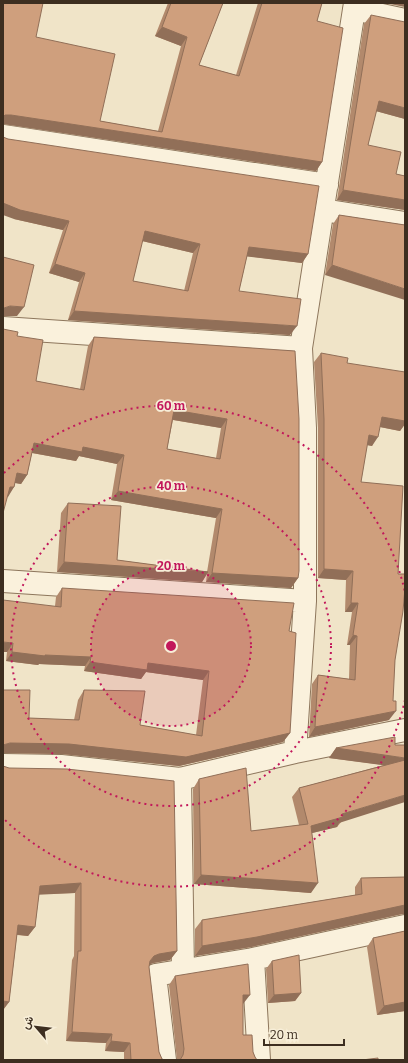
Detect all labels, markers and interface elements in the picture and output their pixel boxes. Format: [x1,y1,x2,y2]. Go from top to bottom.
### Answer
text: 60 m [157,399,186,413]
text: 40 m [157,479,186,493]
text: 20 m [157,559,186,573]
centre of rings [164,639,178,653]
north arrow [16,1007,56,1047]
text: ش [19,1014,36,1031]
scale bar [264,1021,344,1047]
text: 20 m [270,1028,299,1042]

